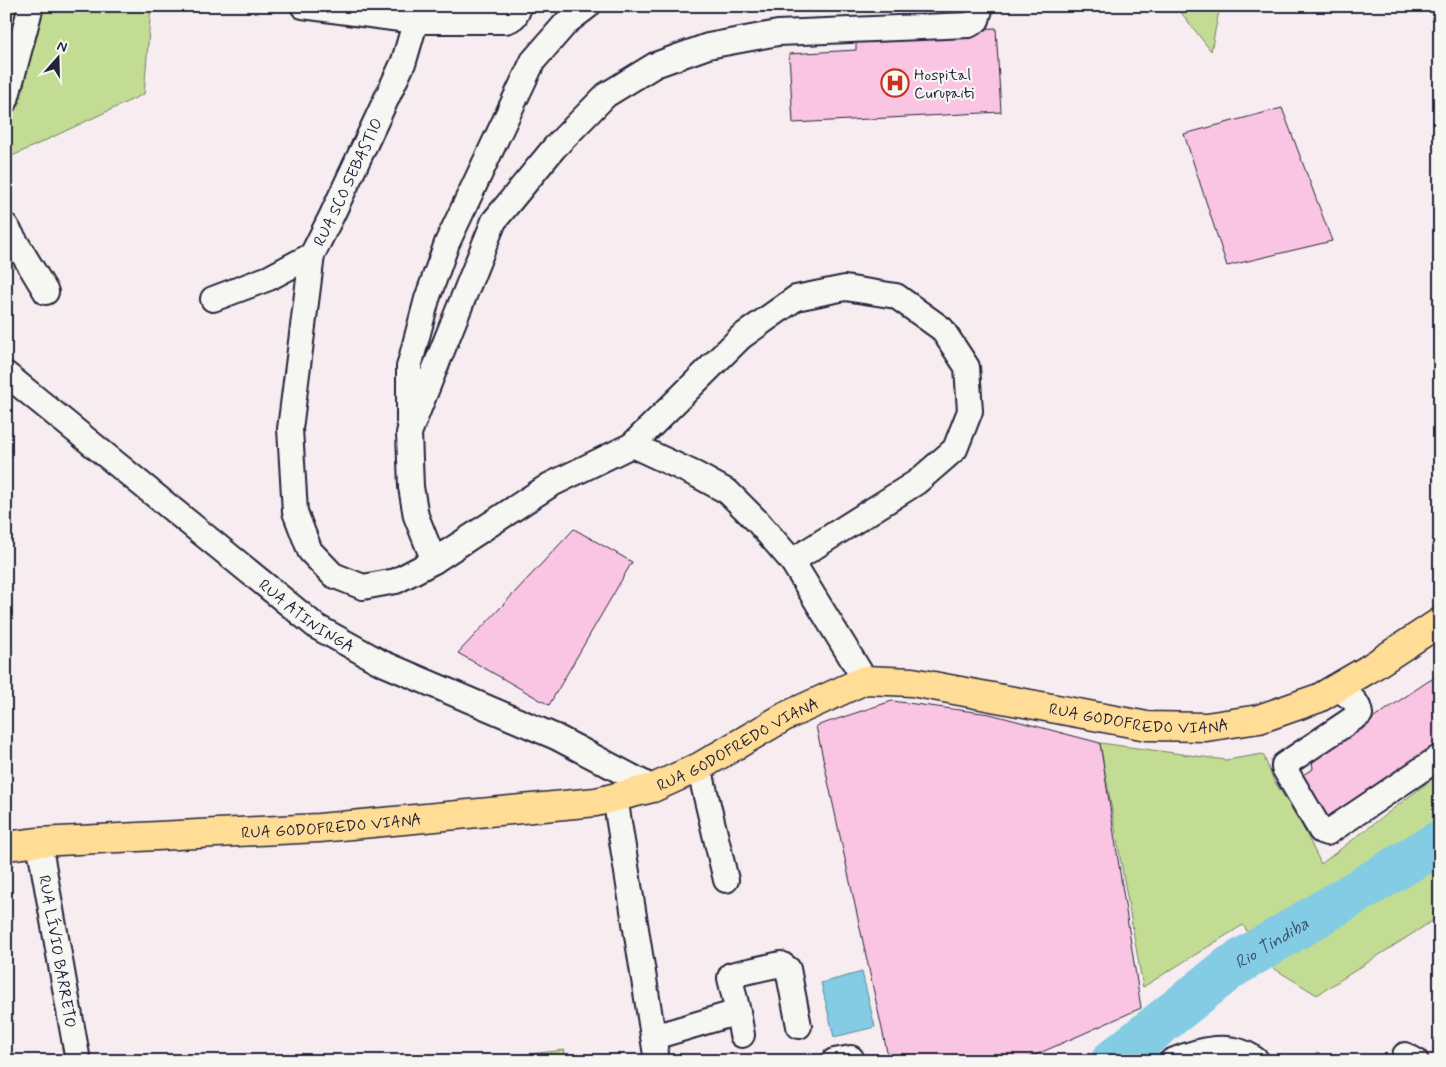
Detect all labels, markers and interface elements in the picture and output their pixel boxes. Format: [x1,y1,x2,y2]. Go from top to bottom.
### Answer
north arrow [32,32,82,82]
text: N [55,37,70,57]
place label: Hospital Curupaiti [914,65,974,104]
hospital icon: Hospital Curupaiti [880,68,910,98]
street label: RUA SCO SEBASTIO [309,115,388,250]
street label: RUA ATININGA [254,575,358,658]
street label: RUA GODOFREDO VIANA [654,694,822,797]
street label: RUA GODOFREDO VIANA [1047,699,1230,739]
street label: RUA GODOFREDO VIANA [241,809,422,844]
street label: RUA LÍVIO BARRETO [33,874,81,1030]
water label: Rio Tindiba [1230,912,1314,975]

